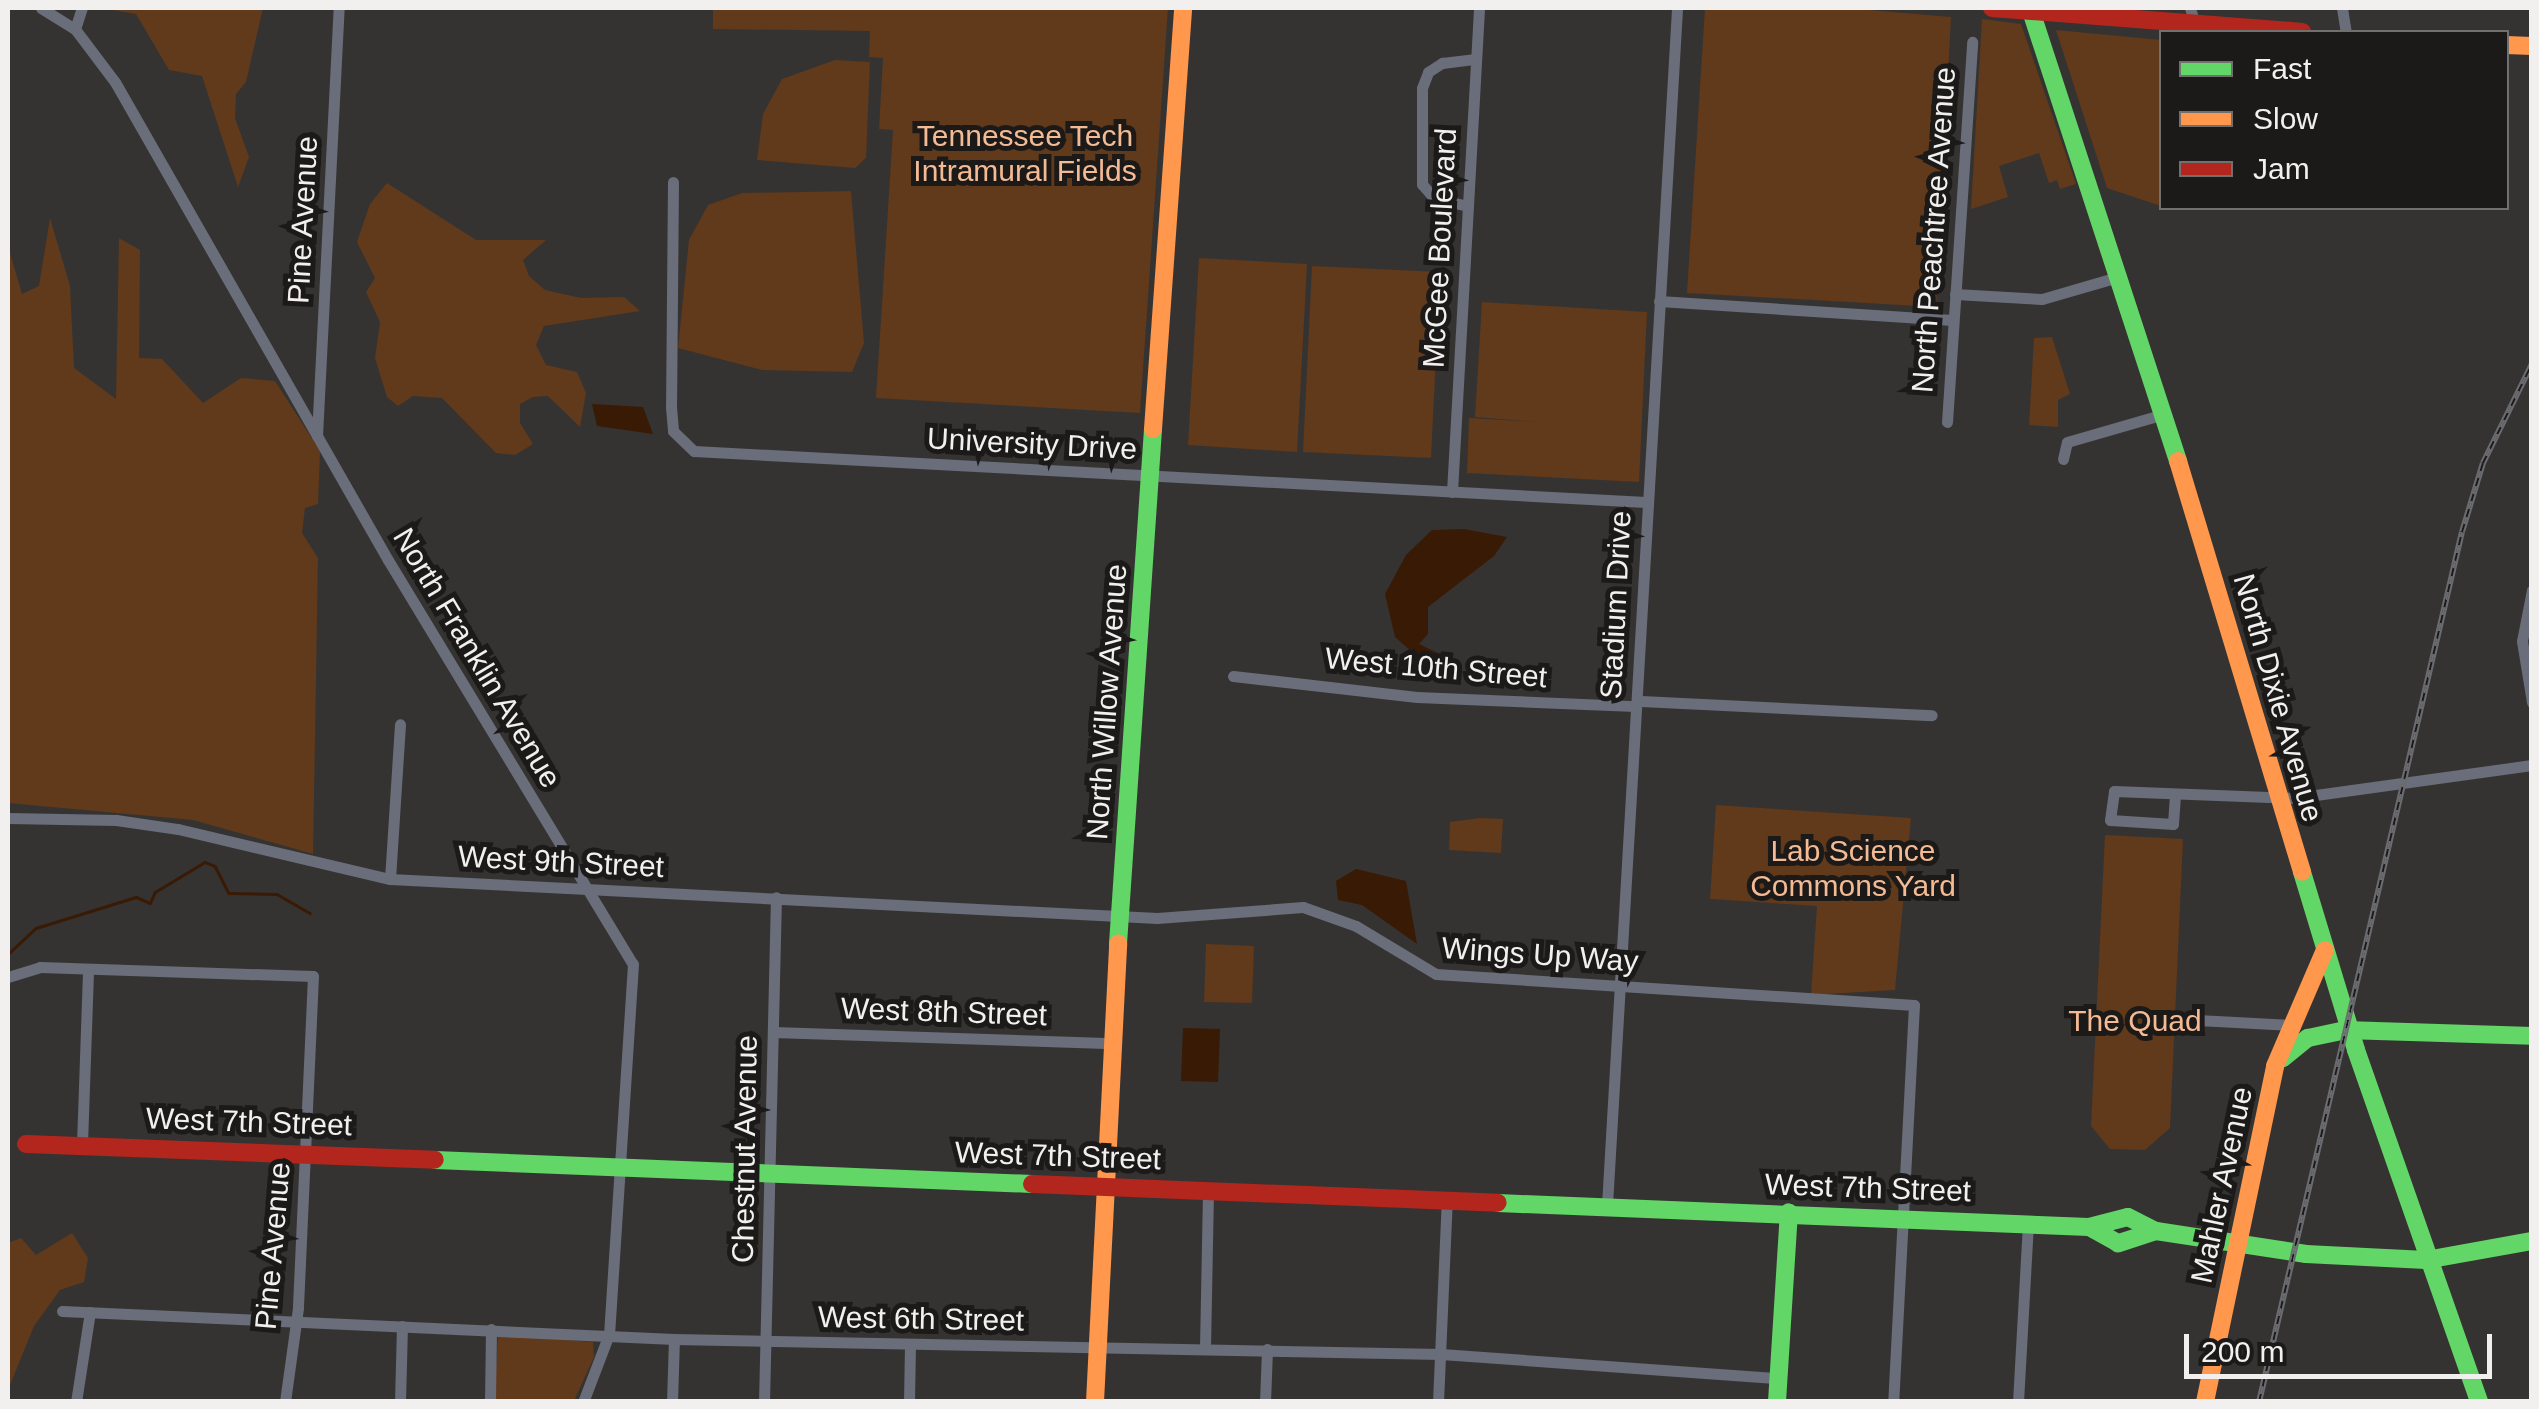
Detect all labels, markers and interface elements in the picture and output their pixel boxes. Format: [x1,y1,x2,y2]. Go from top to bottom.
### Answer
legend [2159,30,2509,210]
text: Fast [2253,52,2311,85]
street label: North Peachtree Avenue [1905,65,1963,395]
text: Slow [2253,102,2318,135]
park label: Tennessee Tech Intramural Fields [913,118,1137,188]
street label: McGee Boulevard [1416,127,1464,369]
street label: Pine Avenue [281,134,325,306]
text: Jam [2253,152,2310,185]
street label: University Drive [926,421,1138,467]
street label: Stadium Drive [1593,510,1639,700]
street label: North Franklin Avenue [385,521,569,795]
street label: North Willow Avenue [1079,562,1135,842]
street label: North Dixie Avenue [2225,569,2331,827]
street label: West 10th Street [1323,640,1549,696]
park label: Lab Science Commons Yard [1750,833,1956,904]
street label: West 9th Street [457,839,665,885]
street label: Wings Up Way [1440,930,1640,980]
street label: West 8th Street [840,990,1048,1034]
park label: The Quad [2068,1003,2202,1039]
street label: Chestnut Avenue [725,1034,765,1264]
street label: Mahler Avenue [2183,1083,2261,1287]
street label: West 7th Street [145,1100,353,1144]
street label: West 7th Street [954,1134,1162,1178]
street label: Pine Avenue [248,1160,298,1332]
street label: West 7th Street [1764,1166,1972,1210]
street label: West 6th Street [818,1299,1024,1339]
scale bar [2189,1314,2496,1376]
text: 200 m [2201,1335,2284,1368]

